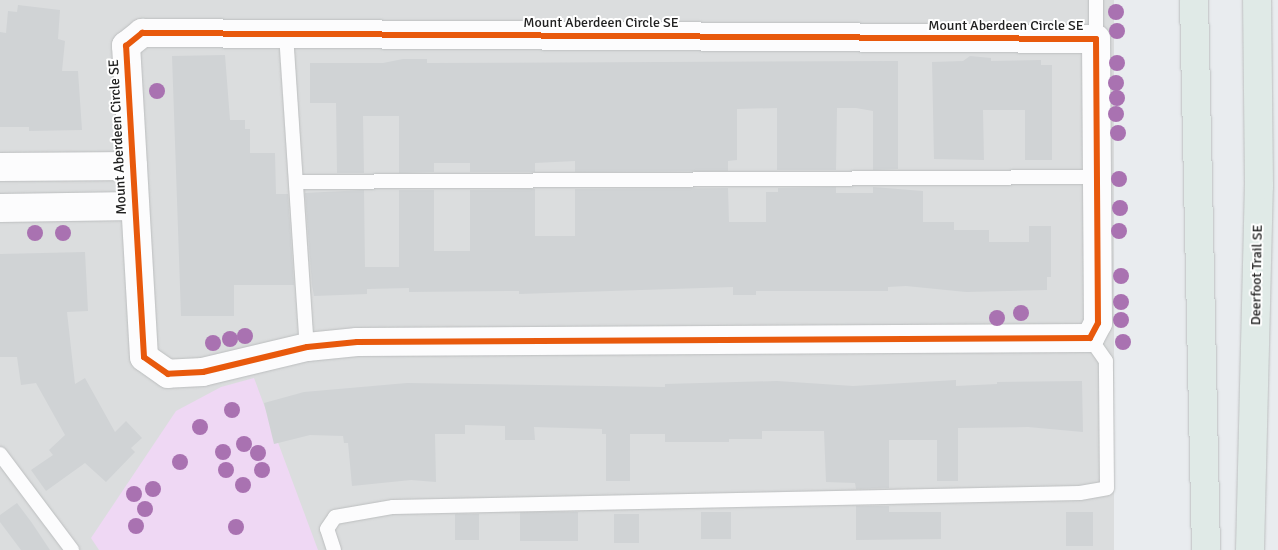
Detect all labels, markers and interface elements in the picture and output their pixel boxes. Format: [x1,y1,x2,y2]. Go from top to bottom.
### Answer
street label: Mount Aberdeen Circle SE [523,15,679,31]
street label: Mount Aberdeen Circle SE [928,18,1084,34]
street label: Mount Aberdeen Circle SE [106,59,130,215]
street label: Deerfoot Trail SE [1248,225,1266,325]

